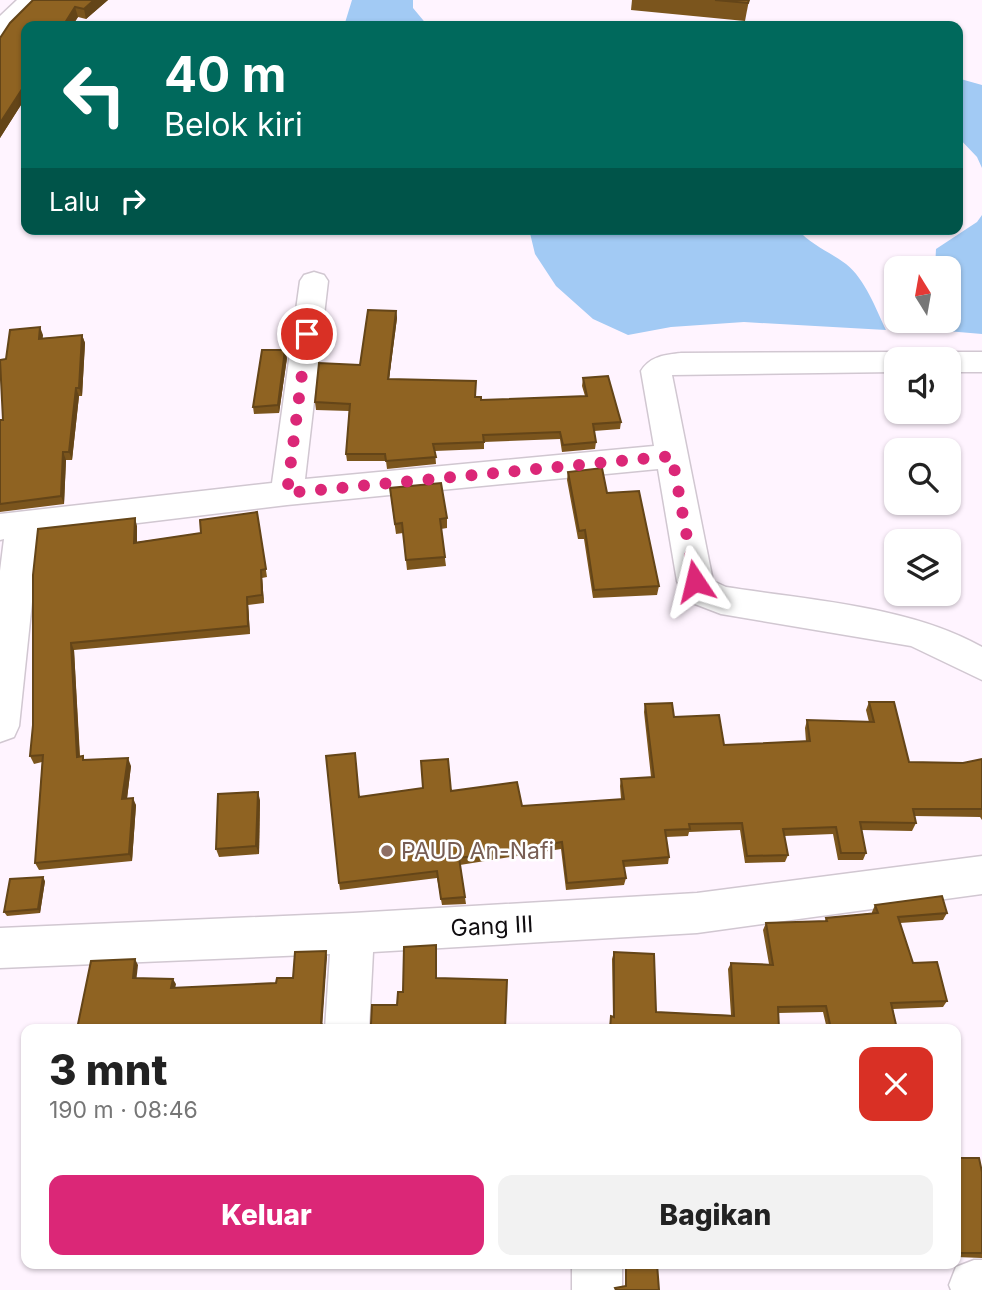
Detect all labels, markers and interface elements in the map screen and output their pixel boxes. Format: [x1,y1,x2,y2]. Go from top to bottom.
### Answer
text: 40 m [164,45,287,104]
icon: left [49,49,140,140]
text: Belok kiri [164,105,303,144]
icon: right [114,182,152,220]
text: Lalu [49,186,100,217]
north arrow [884,256,961,332]
map controls [884,256,961,606]
pin [277,304,337,364]
icon: arrive [288,315,326,353]
button: sound [884,347,961,424]
button: search [884,438,961,515]
button: layers [884,529,961,606]
position arrow [658,544,732,618]
place label: PAUD An-Nafi [401,837,554,865]
marker: PAUD An-Nafi [379,843,395,859]
street label: Gang III [450,910,534,942]
text: 3 mnt [49,1044,167,1095]
button: close [859,1047,933,1121]
text: 190 m · 08:46 [49,1096,198,1124]
button: Keluar [49,1175,484,1255]
button: Bagikan [498,1175,933,1255]

